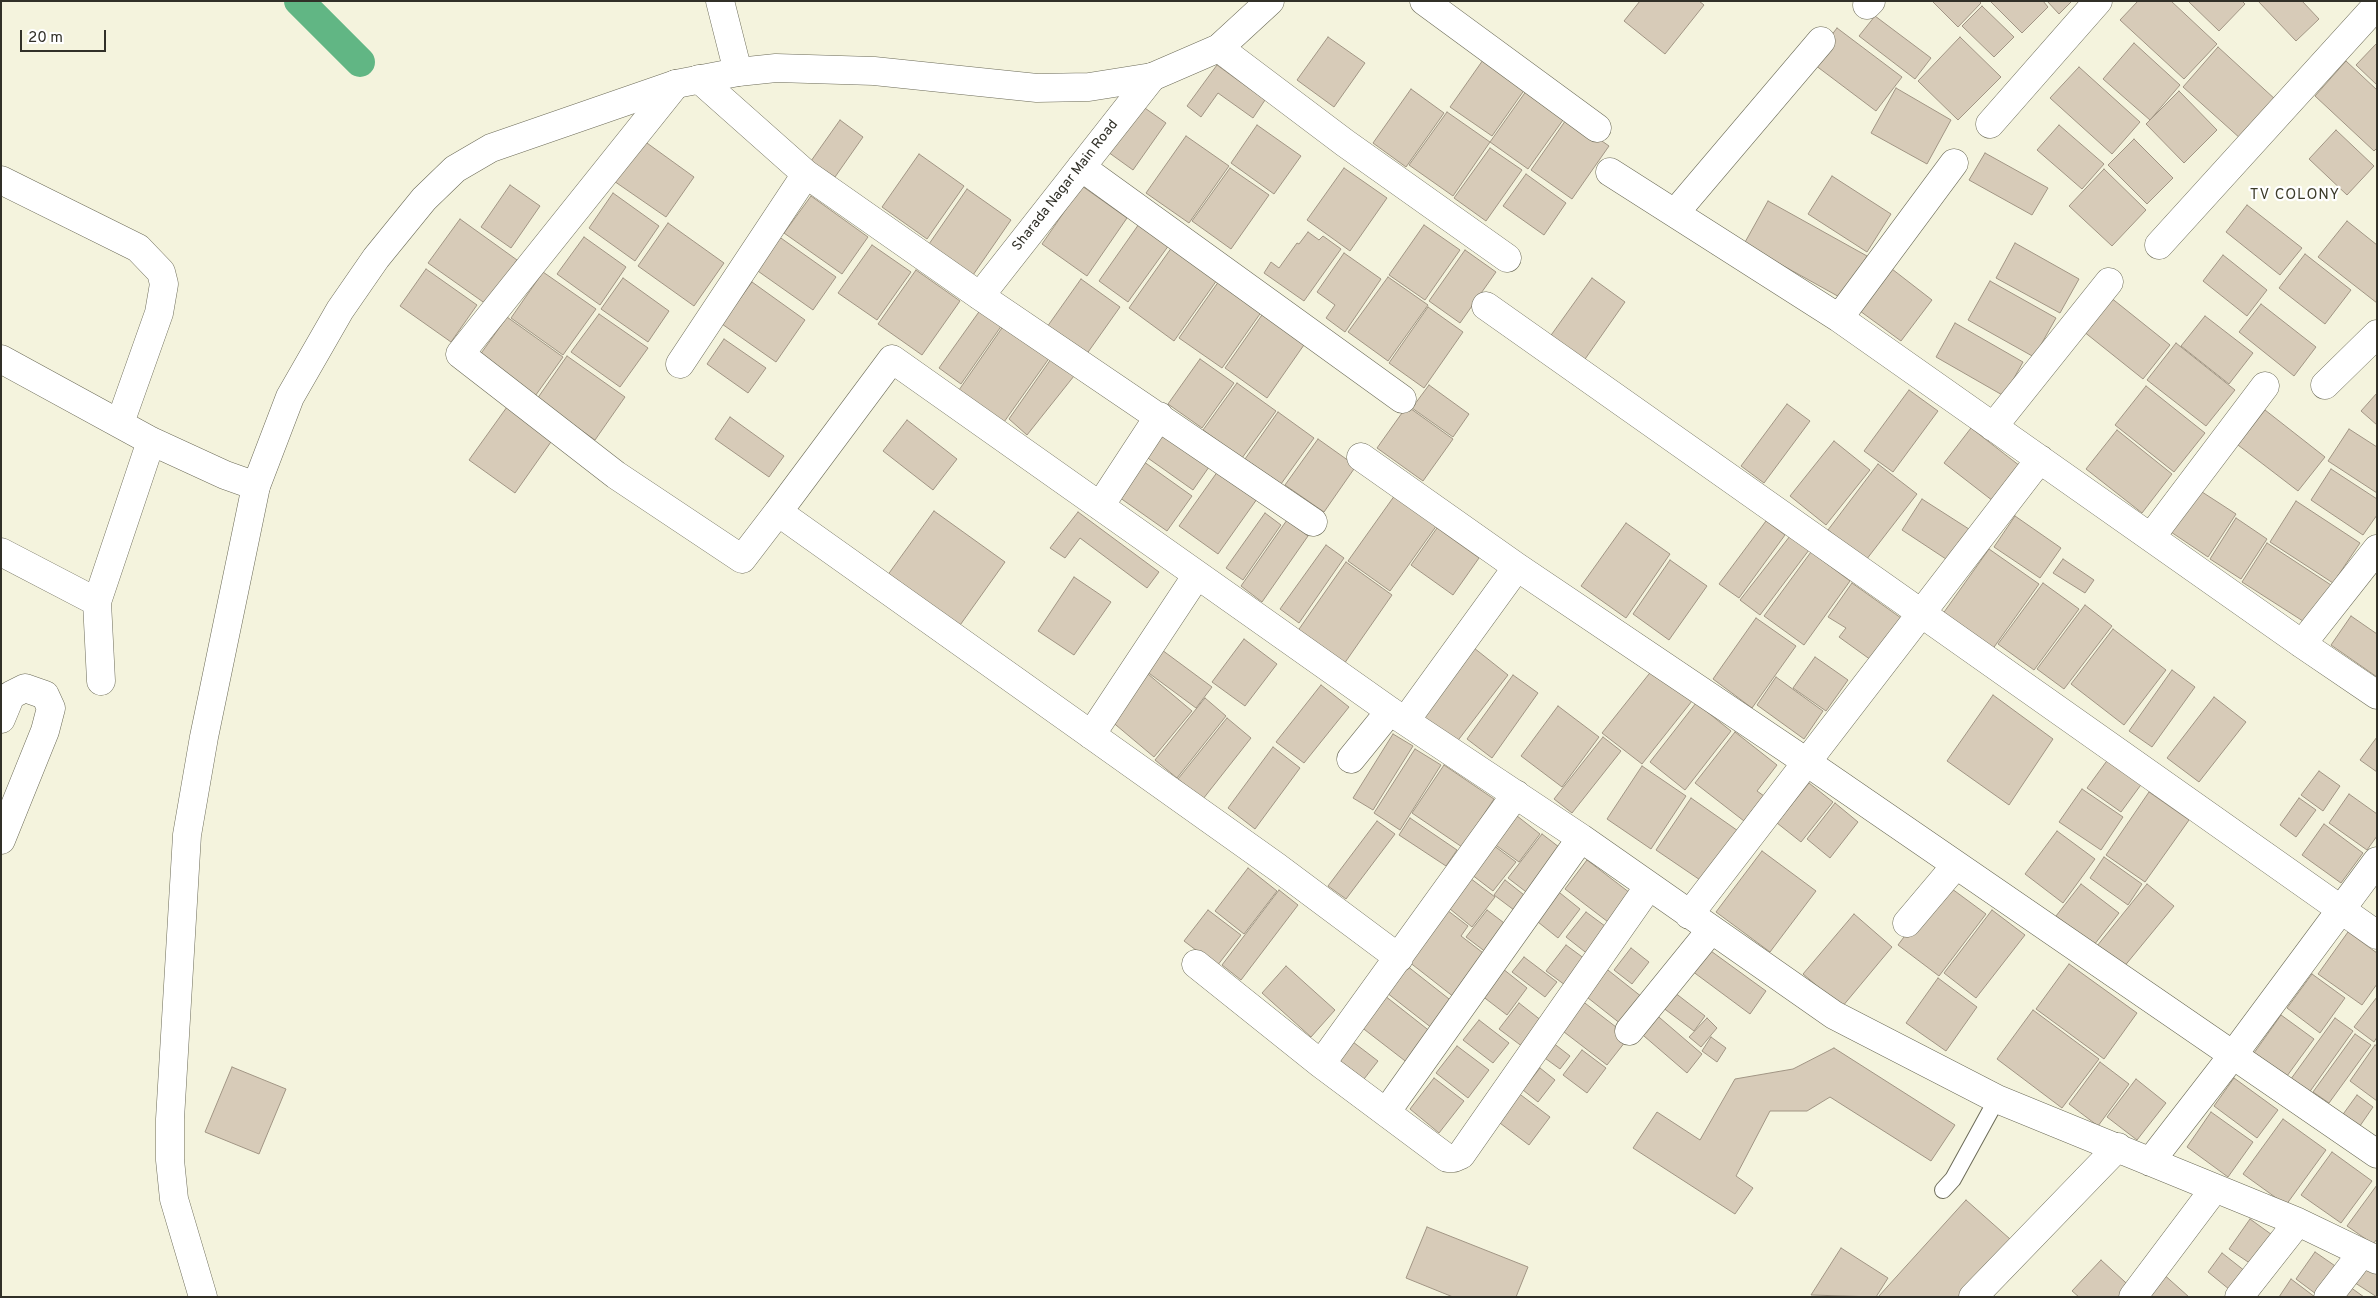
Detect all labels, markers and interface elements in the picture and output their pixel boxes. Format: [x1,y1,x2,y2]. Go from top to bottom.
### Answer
scale bar [22,20,109,52]
text: 20 m [28,29,63,48]
street label: Sharada Nagar Main Road [1010,117,1122,255]
district label: TV COLONY [2249,187,2341,205]

